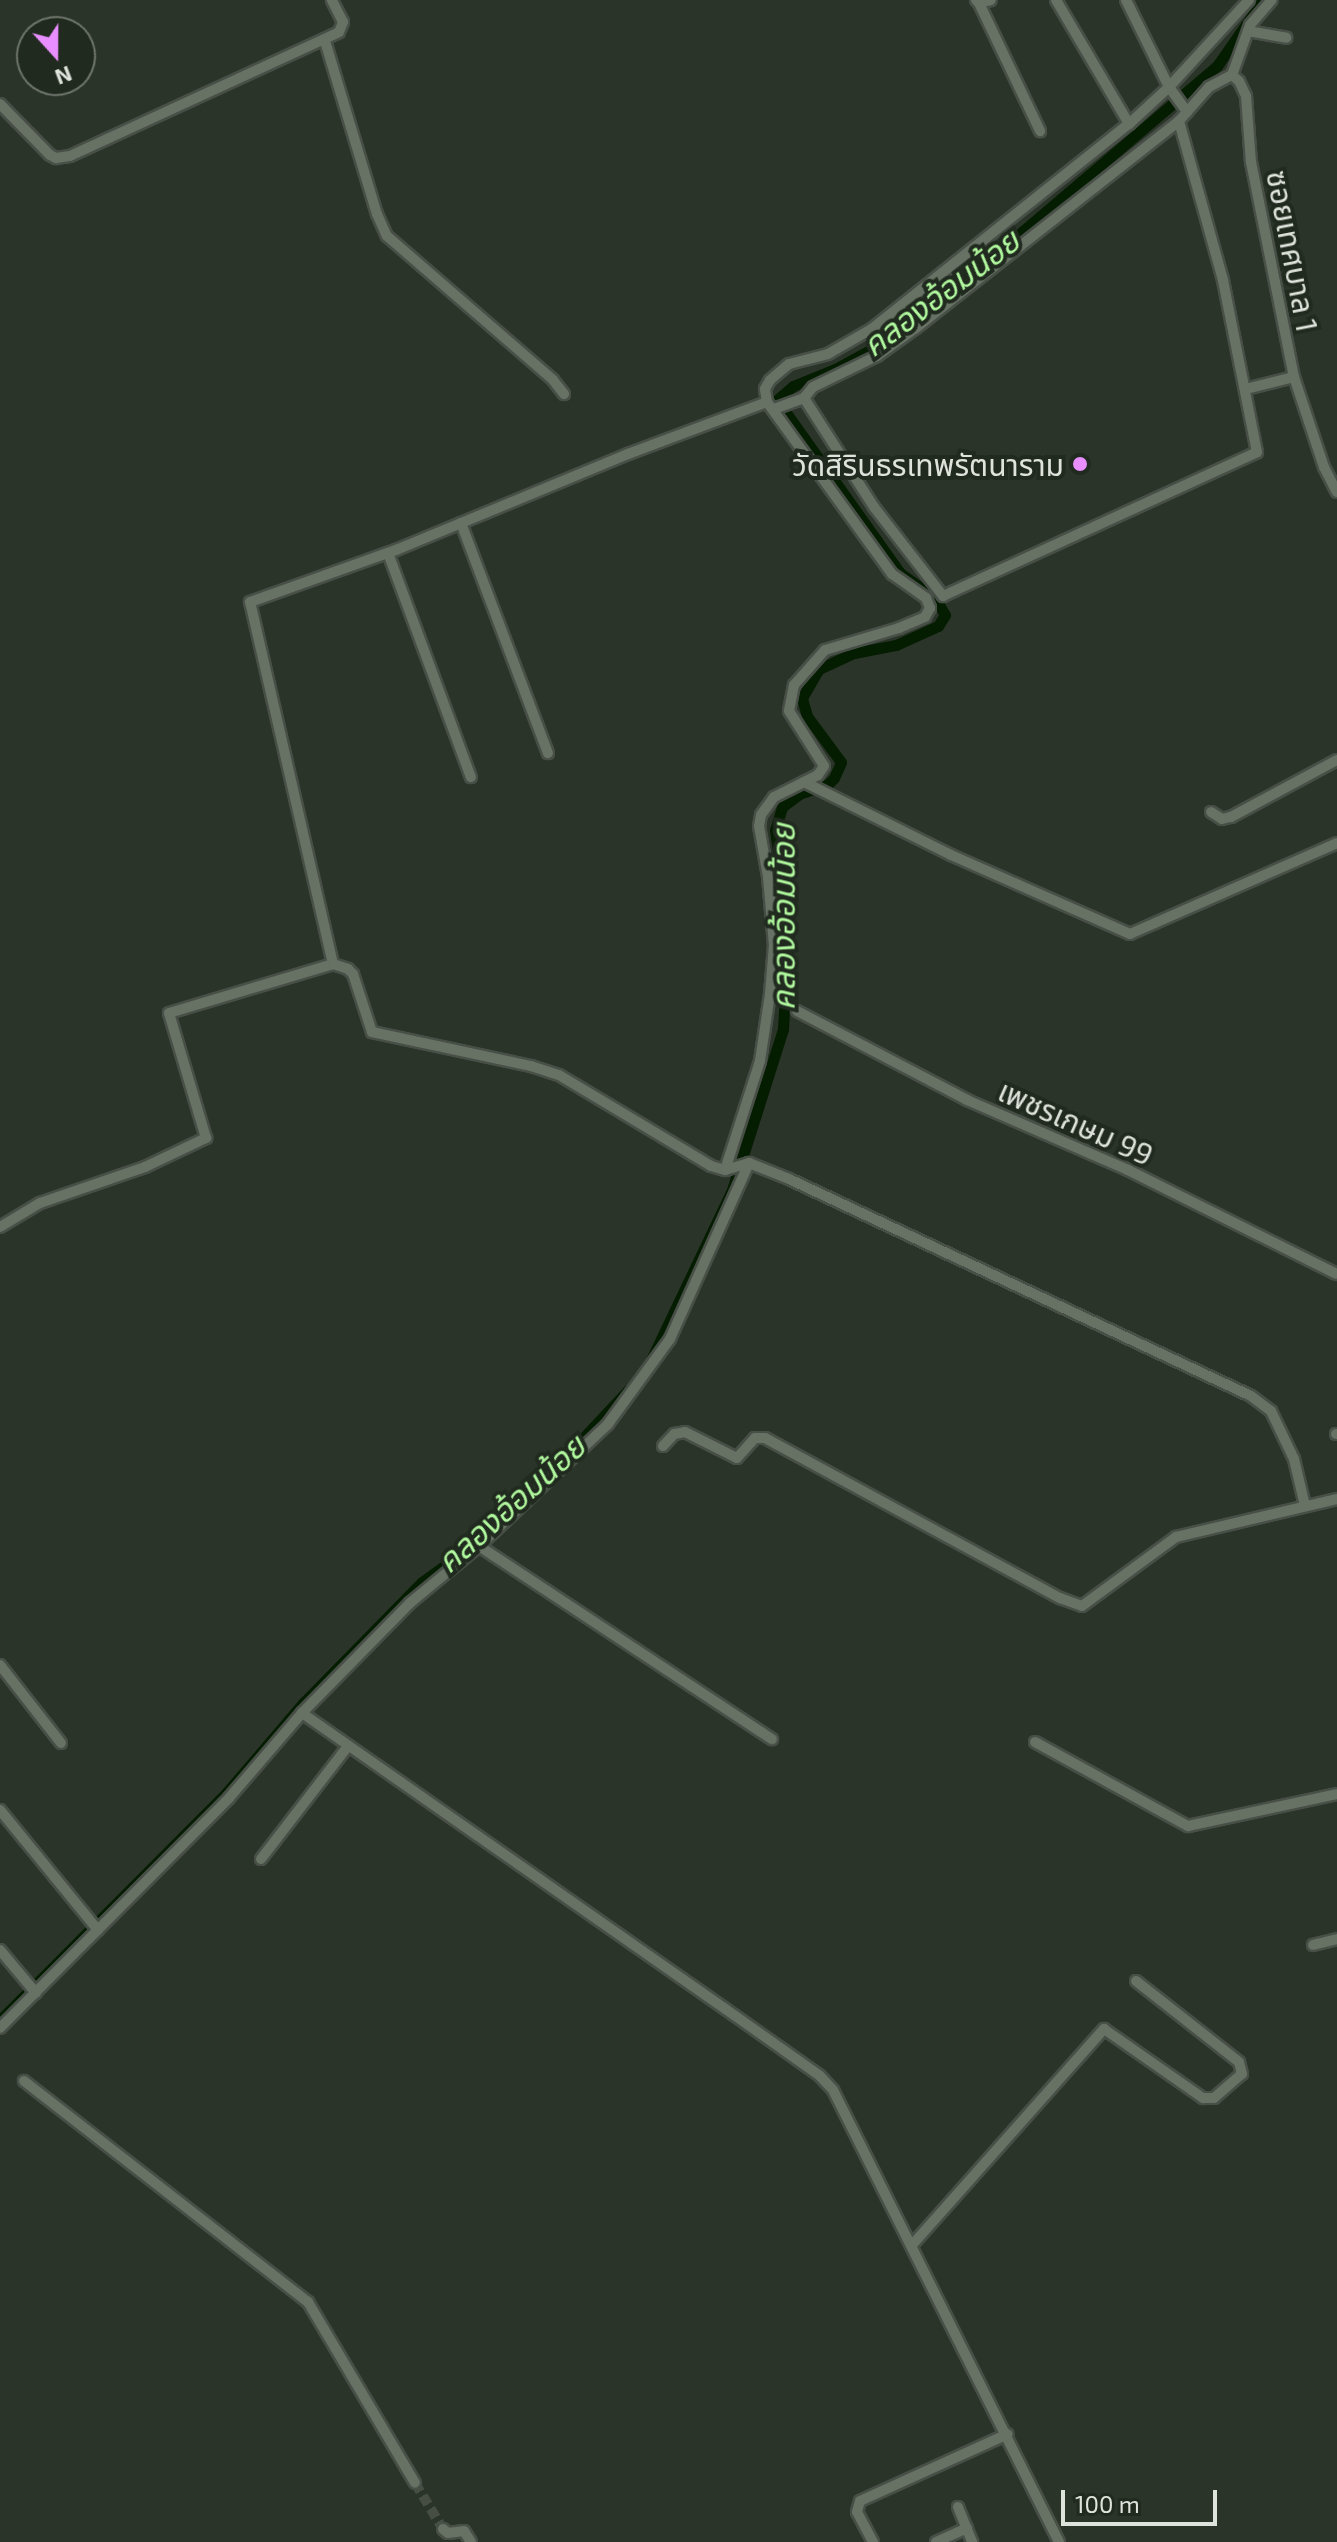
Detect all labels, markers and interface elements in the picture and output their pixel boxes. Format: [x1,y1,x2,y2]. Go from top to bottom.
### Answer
north arrow [16,16,96,96]
text: N [52,62,76,92]
street label: ซอยเทศบาล 1 [1260,167,1326,335]
water label: คลองอ้อมน้อย [854,220,1026,364]
place label: วัดสิรินธรเทพรัตนาราม [792,446,1064,482]
marker: วัดสิรินธรเทพรัตนาราม [1071,455,1089,473]
water label: คลองอ้อมน้อย [763,824,801,1010]
street label: เพชรเกษม 99 [993,1072,1159,1172]
water label: คลองอ้อมน้อย [428,1426,592,1580]
scale bar [1065,2474,1221,2524]
text: 100 m [1075,2489,1140,2518]

